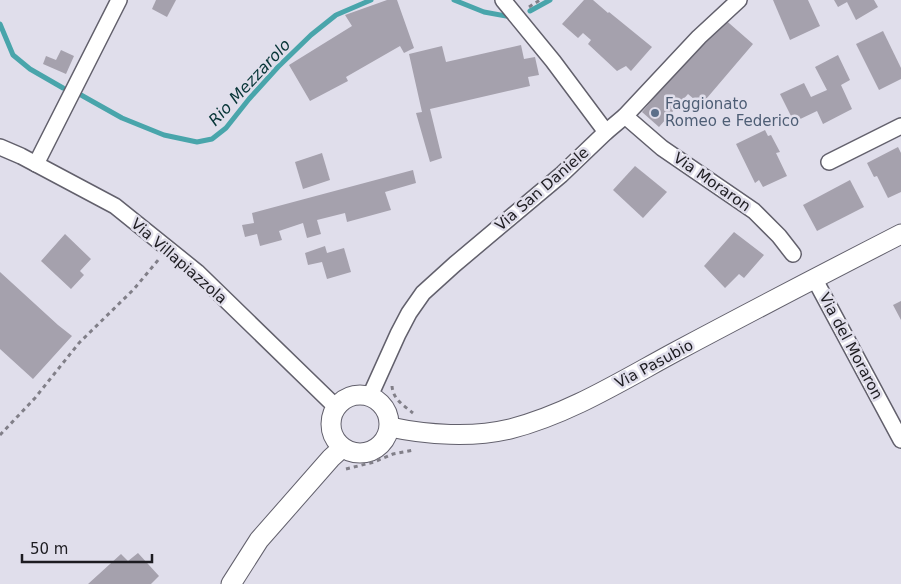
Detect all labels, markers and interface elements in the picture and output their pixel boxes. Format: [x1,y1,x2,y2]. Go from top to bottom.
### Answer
water label: Rio Mezzarolo [204,35,294,130]
place label: Faggionato Romeo e Federico [665,95,799,130]
marker: Faggionato Romeo e Federico [649,107,661,119]
street label: Via San Daniele [492,143,592,235]
street label: Via Moraron [670,149,754,215]
street label: Via Villapiazzola [127,215,231,307]
street label: Via del Moraron [815,290,887,402]
street label: Via Pasubio [612,336,696,392]
scale bar [22,532,152,564]
text: 50 m [30,540,68,558]

